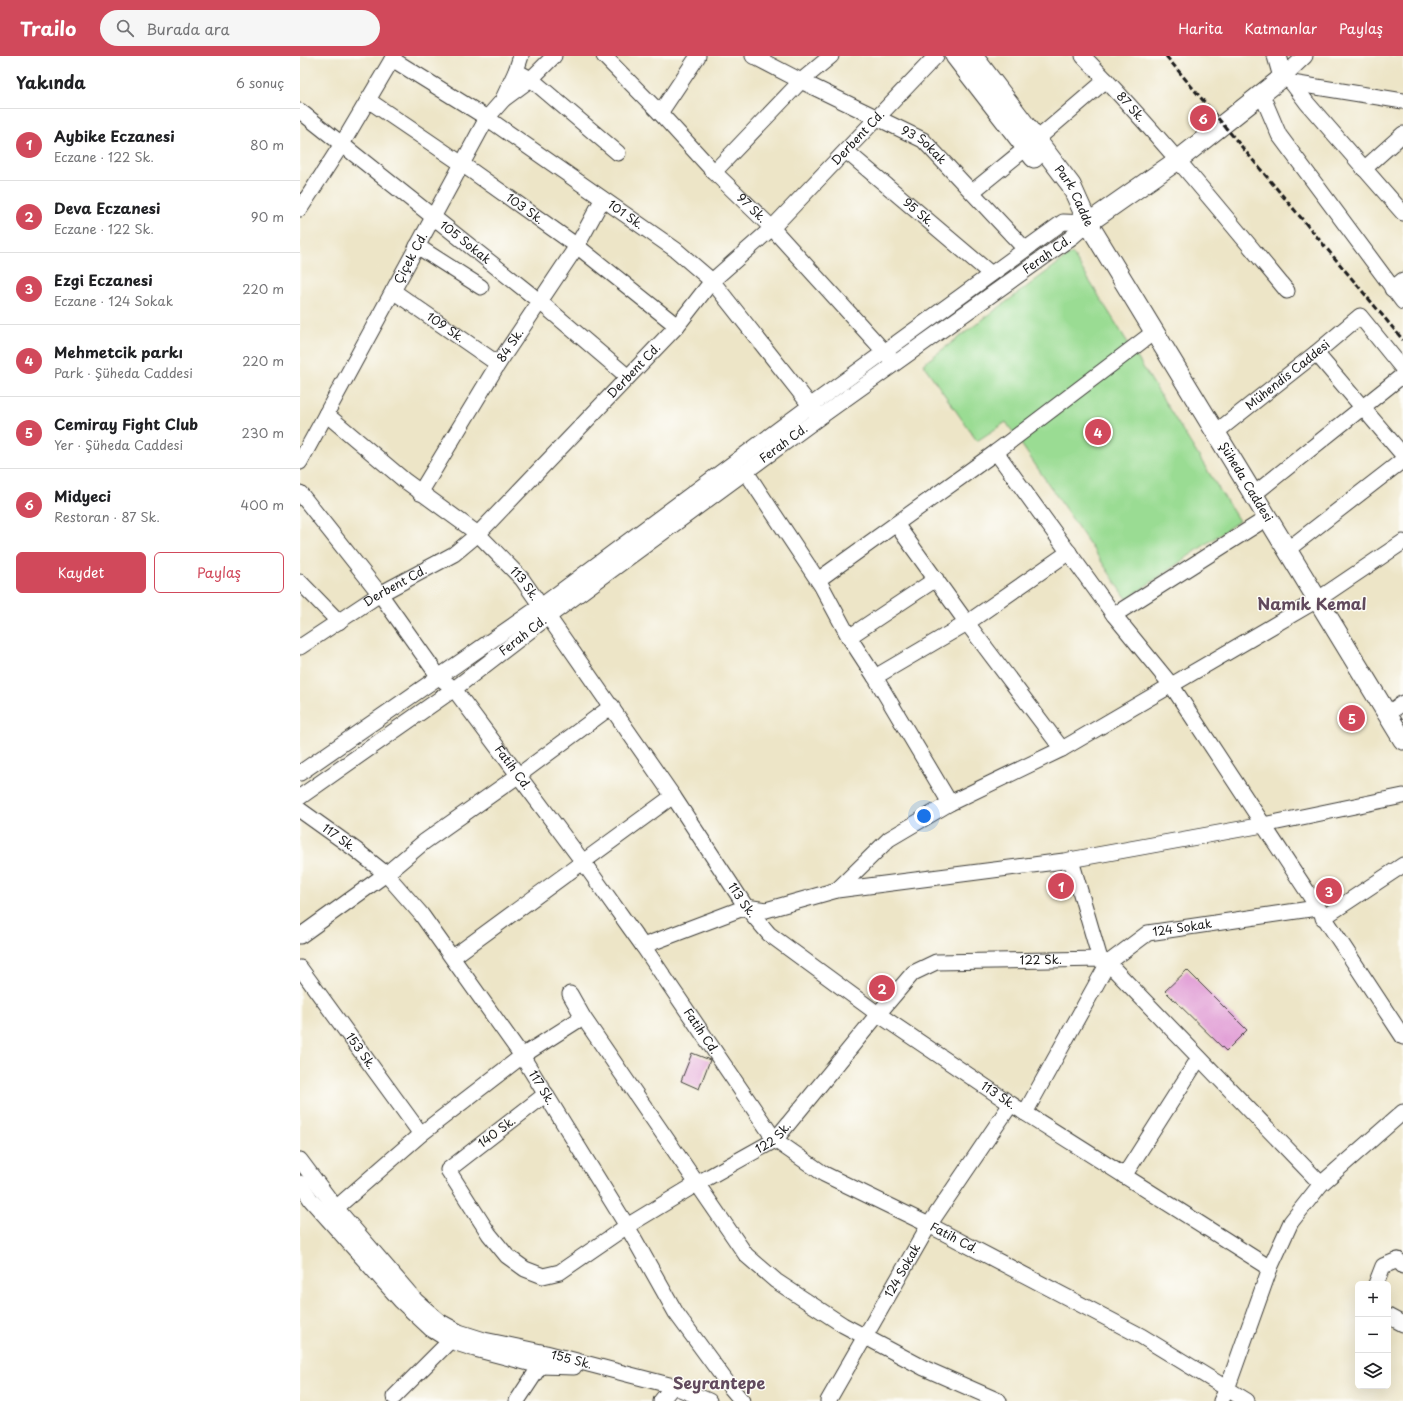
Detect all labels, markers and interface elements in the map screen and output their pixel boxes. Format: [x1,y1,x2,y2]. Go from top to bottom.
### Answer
search box [100,10,380,46]
text: Trailo [20,14,76,42]
icon: search [114,17,136,39]
text: Burada ara [146,17,230,40]
text: Harita [1178,18,1223,39]
text: Katmanlar [1245,18,1317,39]
text: Paylaş [1339,18,1383,39]
text: Yakında [16,69,86,95]
text: 6 sonuç [236,73,284,92]
street label: 87 Sk. [1113,87,1150,126]
pin: 6 [1190,103,1216,133]
street label: Derbent Cd. [827,105,888,169]
street label: 93 Sokak [898,121,951,168]
text: Aybike Eczanesi [54,124,175,147]
text: 1 [26,135,32,154]
text: 80 m [250,135,284,154]
text: Eczane · 122 Sk. [54,147,154,166]
street label: Park Cadde [1051,161,1098,230]
street label: 103 Sk. [503,188,548,228]
street label: 97 Sk. [733,189,771,226]
street label: 95 Sk. [899,193,939,230]
street label: 101 Sk. [605,195,648,233]
text: Deva Eczanesi [54,196,160,219]
text: 2 [24,207,34,226]
text: 90 m [251,207,284,226]
street label: 105 Sokak [436,215,495,268]
text: Eczane · 122 Sk. [54,219,154,238]
street label: Çiçek Cd. [389,229,431,287]
street label: Ferah Cd. [1018,231,1074,278]
text: Ezgi Eczanesi [54,268,153,291]
text: 3 [25,279,33,298]
text: 220 m [242,279,284,298]
text: Eczane · 124 Sokak [54,291,173,310]
street label: 109 Sk. [423,307,469,346]
street label: 84 Sk. [492,324,527,366]
street label: Mühendis Caddesi [1241,335,1334,414]
street label: Derbent Cd. [603,339,664,402]
text: Mehmetcik parkı [54,340,183,363]
text: 4 [25,351,33,370]
text: 220 m [242,351,284,370]
text: Park · Şüheda Caddesi [54,363,193,382]
text: Cemiray Fight Club [54,412,198,435]
pin: 4 [1085,417,1111,447]
street label: Ferah Cd. [755,419,811,467]
text: 5 [25,423,33,442]
text: 230 m [242,423,284,442]
text: Yer · Şüheda Caddesi [54,435,183,454]
street label: Şüheda Caddesi [1215,438,1278,525]
text: Midyeci [54,484,111,507]
text: 6 [24,495,34,514]
text: 400 m [241,495,284,514]
text: Restoran · 87 Sk. [54,507,160,526]
button: Kaydet [16,552,146,593]
button: Paylaş [154,552,284,593]
street label: Derbent Cd. [359,560,430,611]
street label: 113 Sk. [506,562,544,604]
district label: Namık Kemal [1257,591,1367,615]
street label: Ferah Cd. [495,611,550,659]
pin: 5 [1339,703,1365,733]
street label: Fatih Cd. [491,741,536,793]
your location [914,806,934,826]
street label: 117 Sk. [319,819,360,855]
pin: 1 [1048,871,1074,901]
pin: 3 [1316,876,1342,906]
street label: 113 Sk. [724,879,761,921]
street label: 124 Sokak [1151,914,1213,940]
street label: 122 Sk. [1020,950,1062,968]
pin: 2 [869,973,895,1003]
street label: Fatih Cd. [680,1004,724,1057]
street label: 153 Sk. [342,1029,381,1073]
street label: 117 Sk. [525,1066,560,1108]
street label: 113 Sk. [978,1076,1020,1113]
street label: 140 Sk. [474,1111,519,1151]
street label: 122 Sk. [752,1117,795,1157]
street label: Fatih Cd. [927,1217,982,1257]
street label: 124 Sokak [879,1240,925,1301]
map controls [1355,1281,1391,1389]
button: + [1355,1281,1391,1317]
button: − [1355,1317,1391,1353]
street label: 155 Sk. [549,1345,594,1373]
button: layers [1355,1353,1391,1389]
district label: Seyrantepe [673,1370,765,1394]

